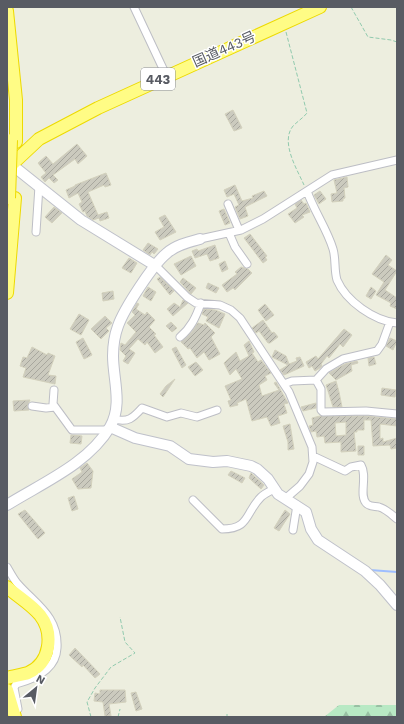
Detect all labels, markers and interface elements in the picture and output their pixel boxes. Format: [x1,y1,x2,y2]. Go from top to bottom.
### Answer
street label: 国道443号 [190,28,258,70]
road number: 443 [141,68,175,90]
north arrow [16,668,56,708]
text: N [34,672,47,687]

